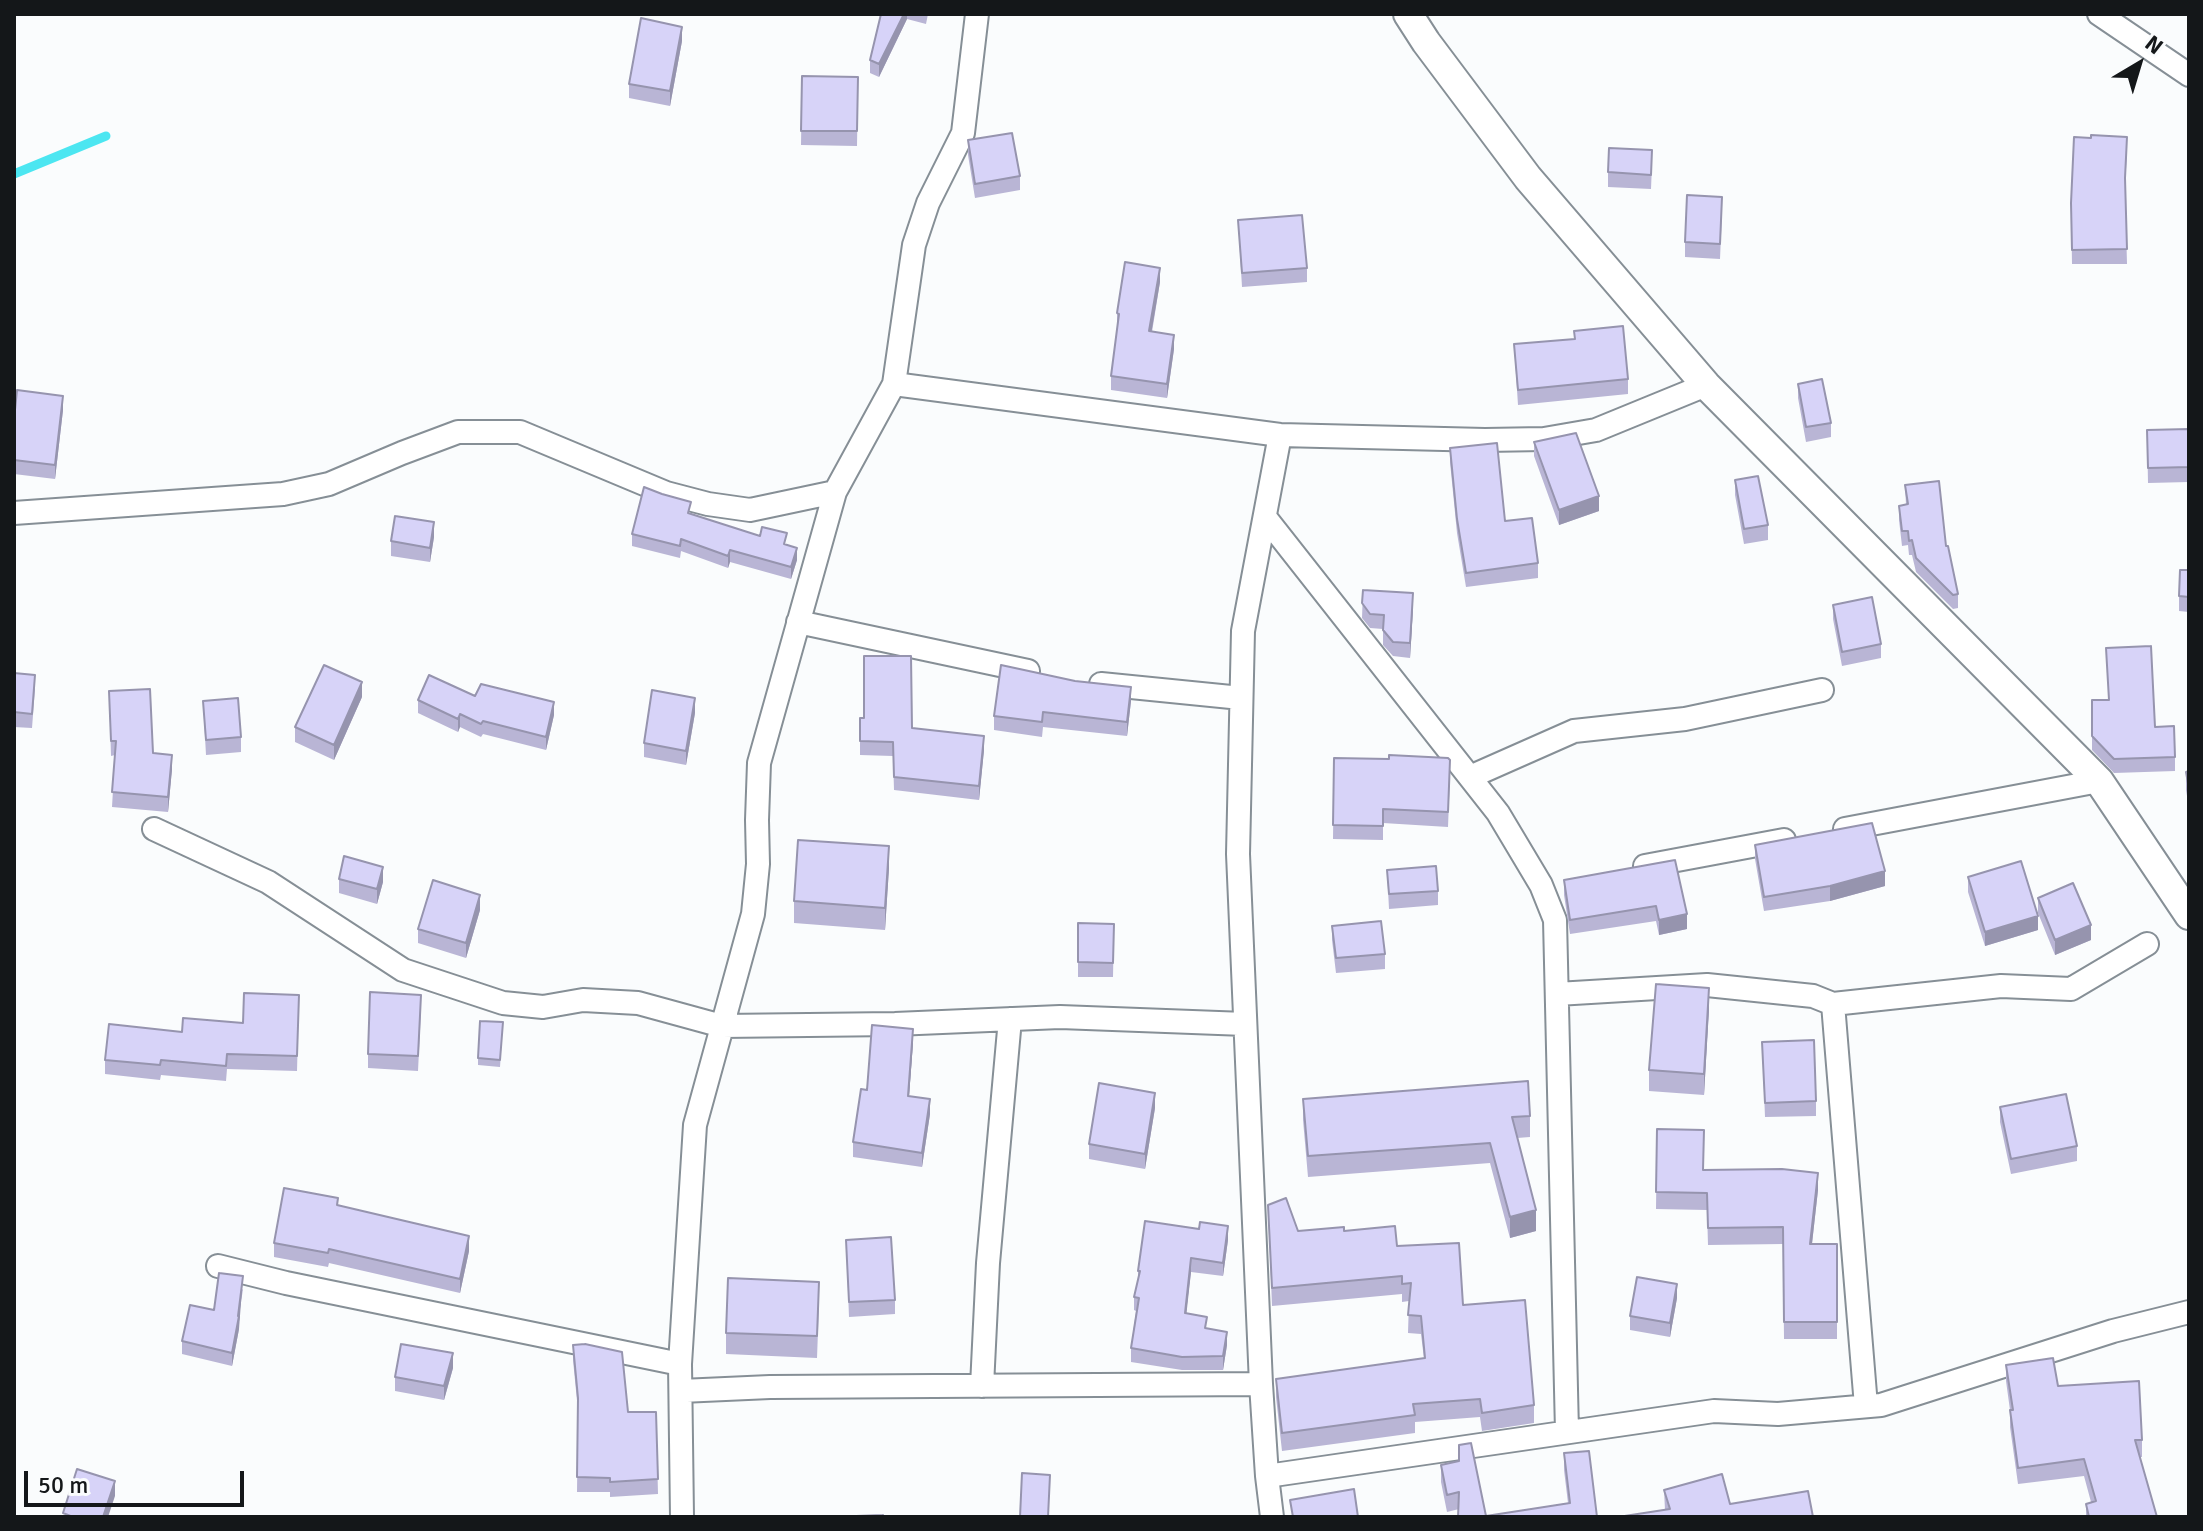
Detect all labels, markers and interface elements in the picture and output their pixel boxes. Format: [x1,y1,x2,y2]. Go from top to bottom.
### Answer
north arrow [2099,24,2179,104]
text: N [2140,29,2168,60]
scale bar [28,1455,248,1505]
text: 50 m [38,1470,88,1500]

